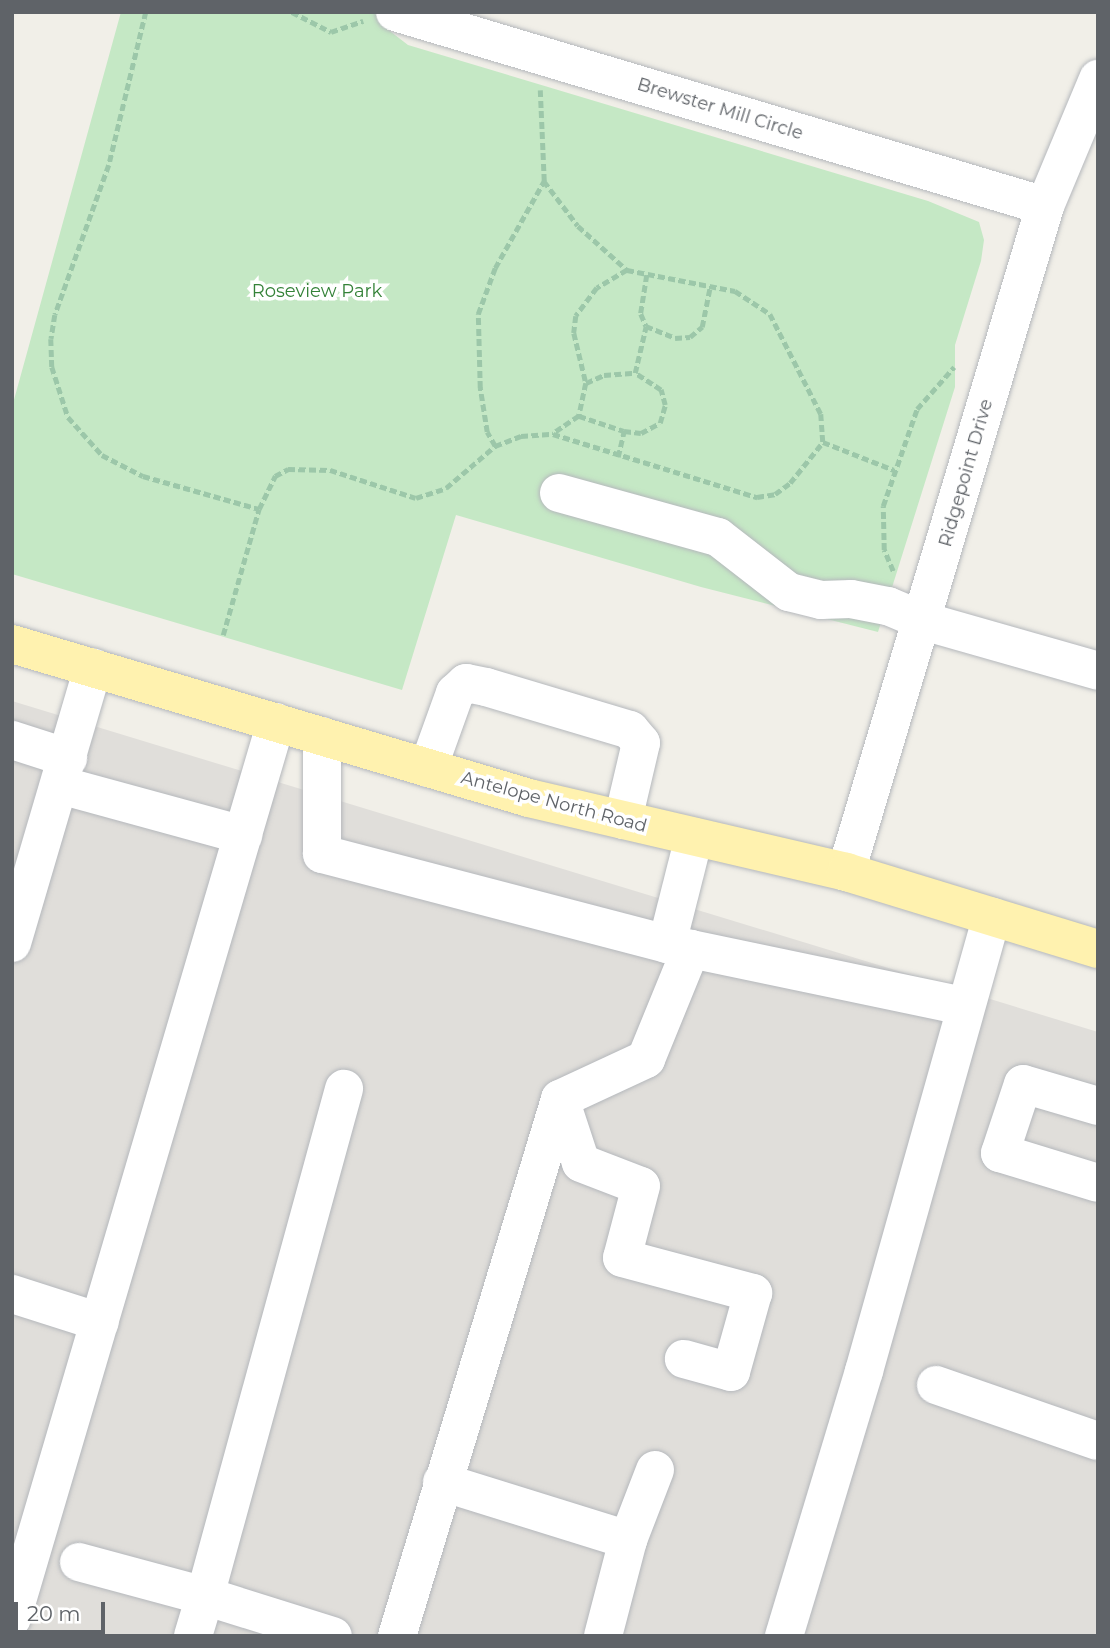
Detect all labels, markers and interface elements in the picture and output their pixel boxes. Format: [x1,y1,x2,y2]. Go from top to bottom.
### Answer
street label: Brewster Mill Circle [634,73,806,145]
park label: Roseview Park [252,280,382,302]
street label: Ridgepoint Drive [935,397,997,549]
street label: Antelope North Road [459,767,649,837]
scale bar [18,1588,108,1632]
text: 20 m [27,1601,81,1626]

